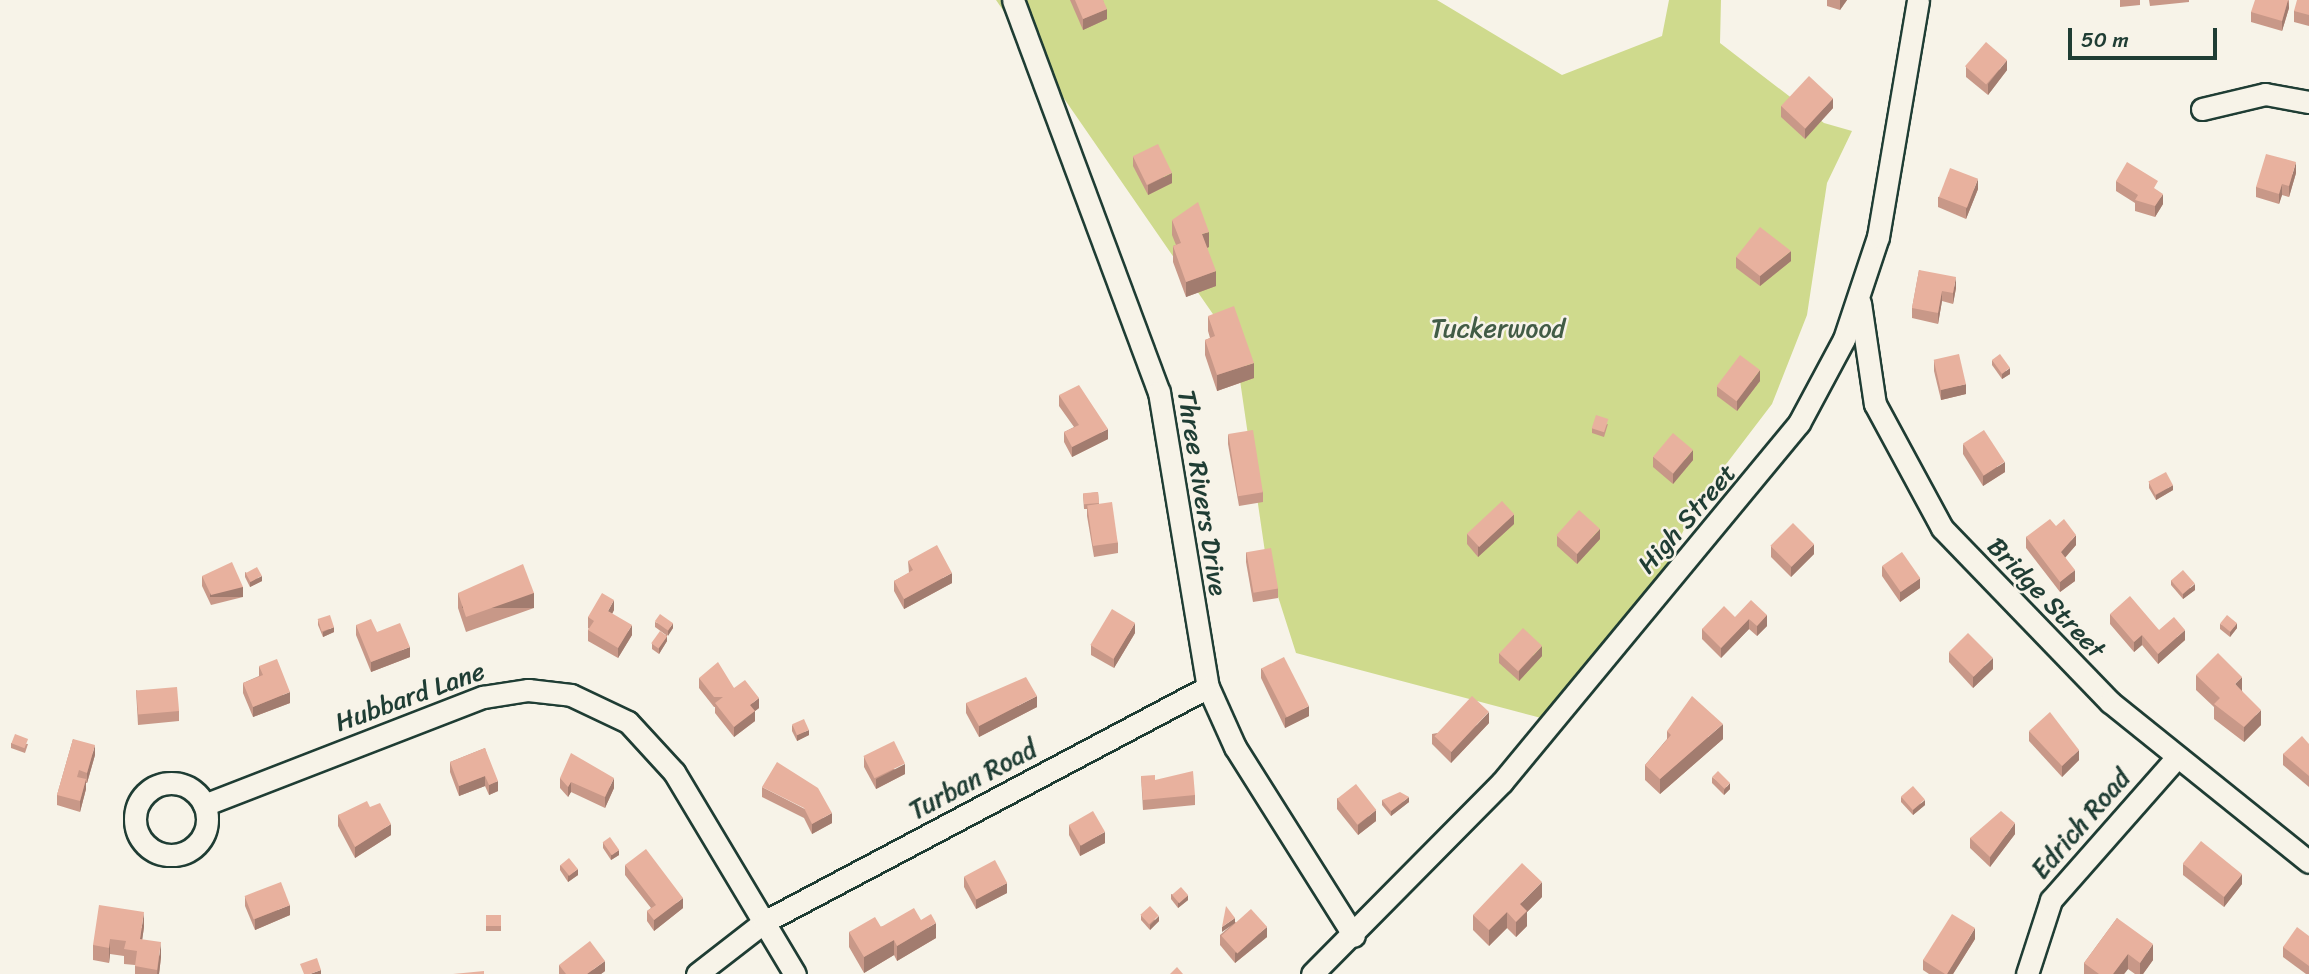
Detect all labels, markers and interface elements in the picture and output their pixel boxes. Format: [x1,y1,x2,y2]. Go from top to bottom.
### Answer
scale bar [2071,14,2220,58]
text: 50 m [2081,21,2129,59]
park label: Tuckerwood [1431,313,1565,345]
street label: Three Rivers Drive [1170,388,1234,598]
street label: High Street [1631,458,1743,580]
street label: Bridge Street [1980,531,2112,665]
street label: Hubbard Lane [331,655,489,739]
street label: Turban Road [904,733,1042,827]
street label: Edrich Road [2025,763,2137,885]

